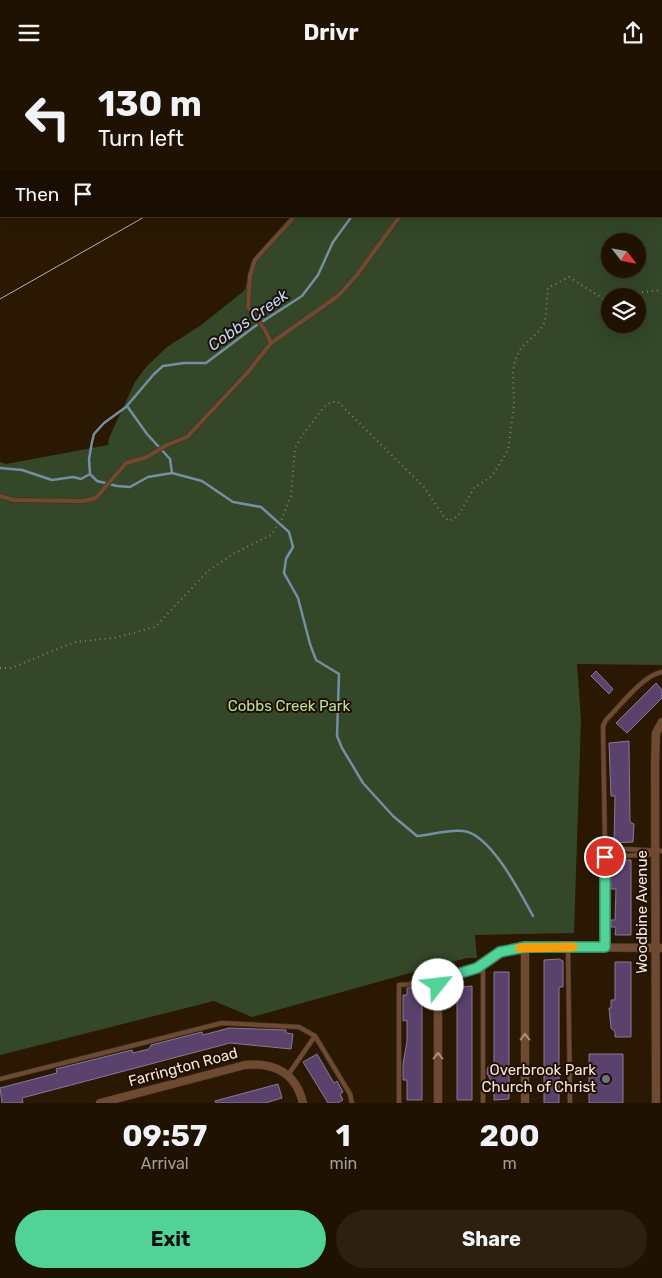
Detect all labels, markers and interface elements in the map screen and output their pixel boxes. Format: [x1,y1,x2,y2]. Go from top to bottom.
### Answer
icon: menu [15,19,43,47]
text: Drivr [303,19,359,46]
icon: share [619,19,647,47]
text: 130 m [98,83,202,125]
icon: left [15,85,80,150]
text: Turn left [98,125,184,152]
icon: arrive [69,180,97,208]
text: Then [15,183,59,206]
north arrow [601,233,646,277]
map controls [601,233,646,333]
water label: Cobbs Creek [204,285,292,355]
button: layers [601,288,646,333]
park label: Cobbs Creek Park [228,697,351,715]
pin [584,836,626,878]
icon: arrive [591,843,619,871]
street label: Woodbine Avenue [633,850,651,974]
position arrow [411,958,463,1010]
one-way arrow [520,1033,530,1040]
street label: Farrington Road [126,1044,240,1090]
one-way arrow [433,1052,443,1060]
place label: Overbrook Park Church of Christ [482,1061,596,1096]
marker: Overbrook Park Church of Christ [600,1073,612,1085]
text: 09:57 [122,1118,207,1154]
text: 1 [336,1118,351,1154]
text: 200 [479,1118,540,1154]
text: Arrival [141,1154,189,1173]
text: min [329,1154,357,1173]
text: m [502,1154,517,1173]
button: Exit [15,1210,326,1268]
button: Share [336,1210,647,1268]

